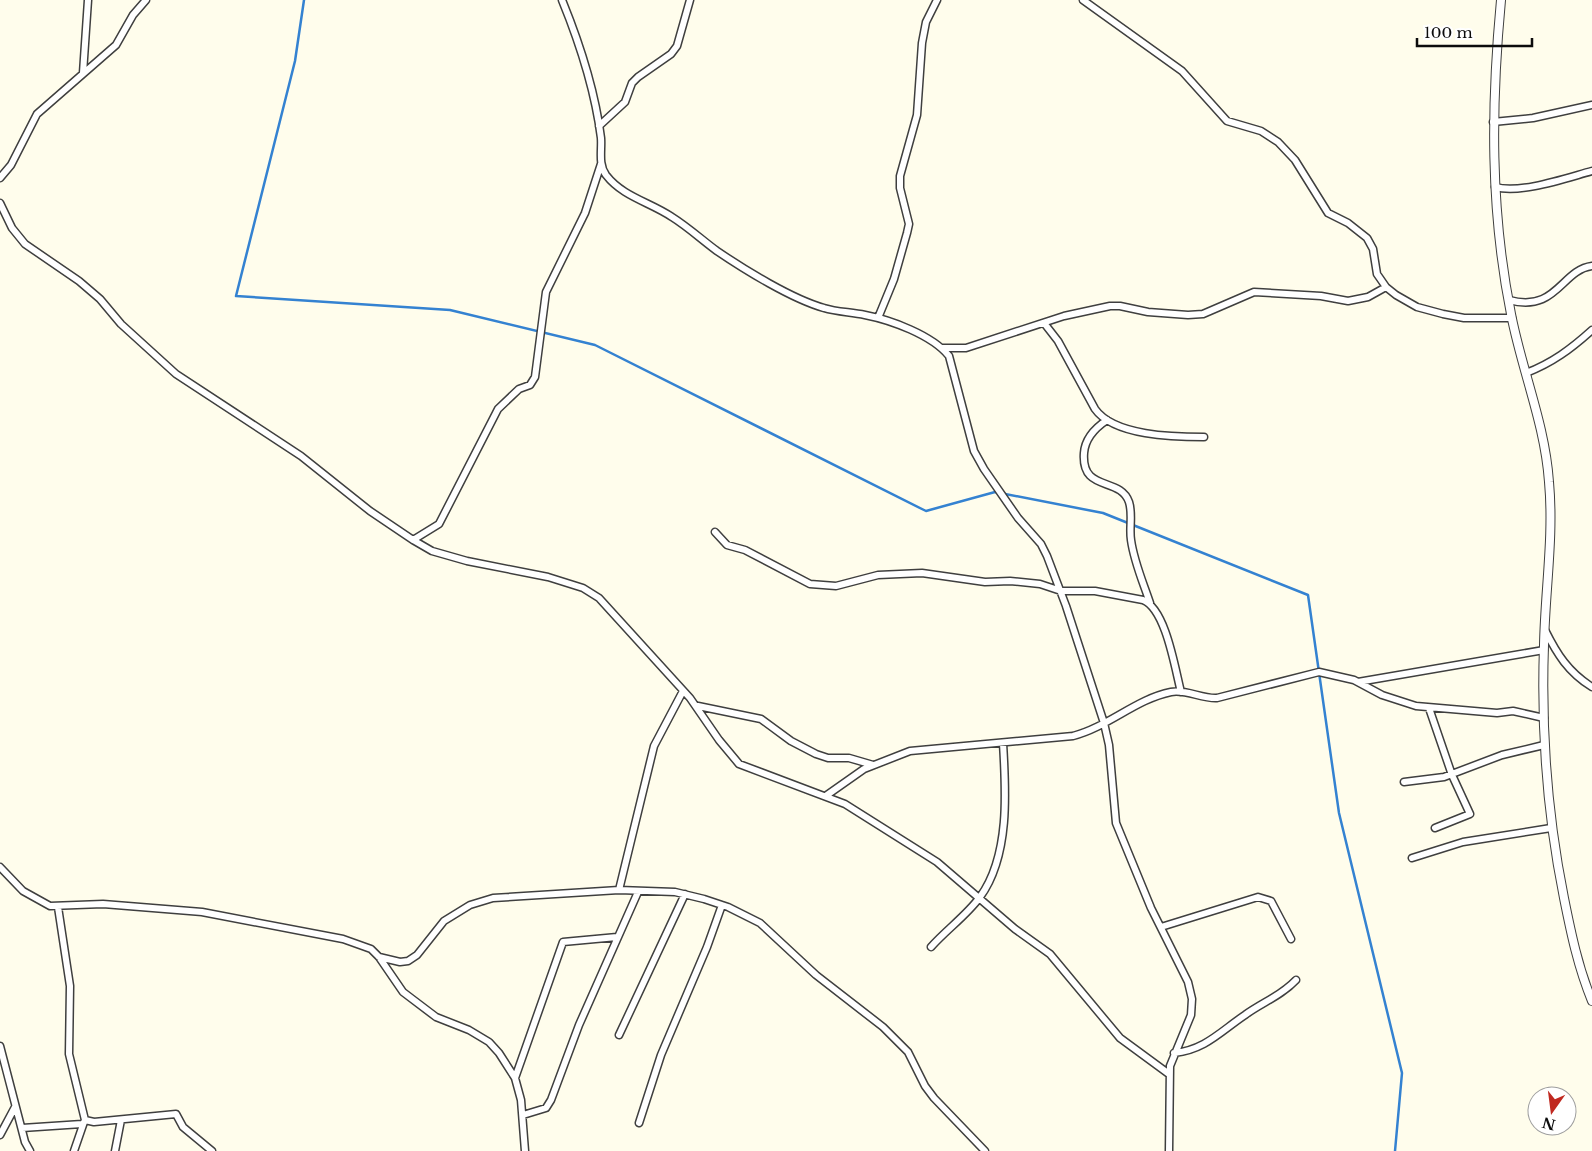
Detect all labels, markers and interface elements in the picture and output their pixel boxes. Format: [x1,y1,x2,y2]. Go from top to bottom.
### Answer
scale bar [1417,15,1532,47]
text: 100 m [1424,23,1473,42]
north arrow [1527,1086,1577,1136]
text: N [1540,1113,1557,1134]

